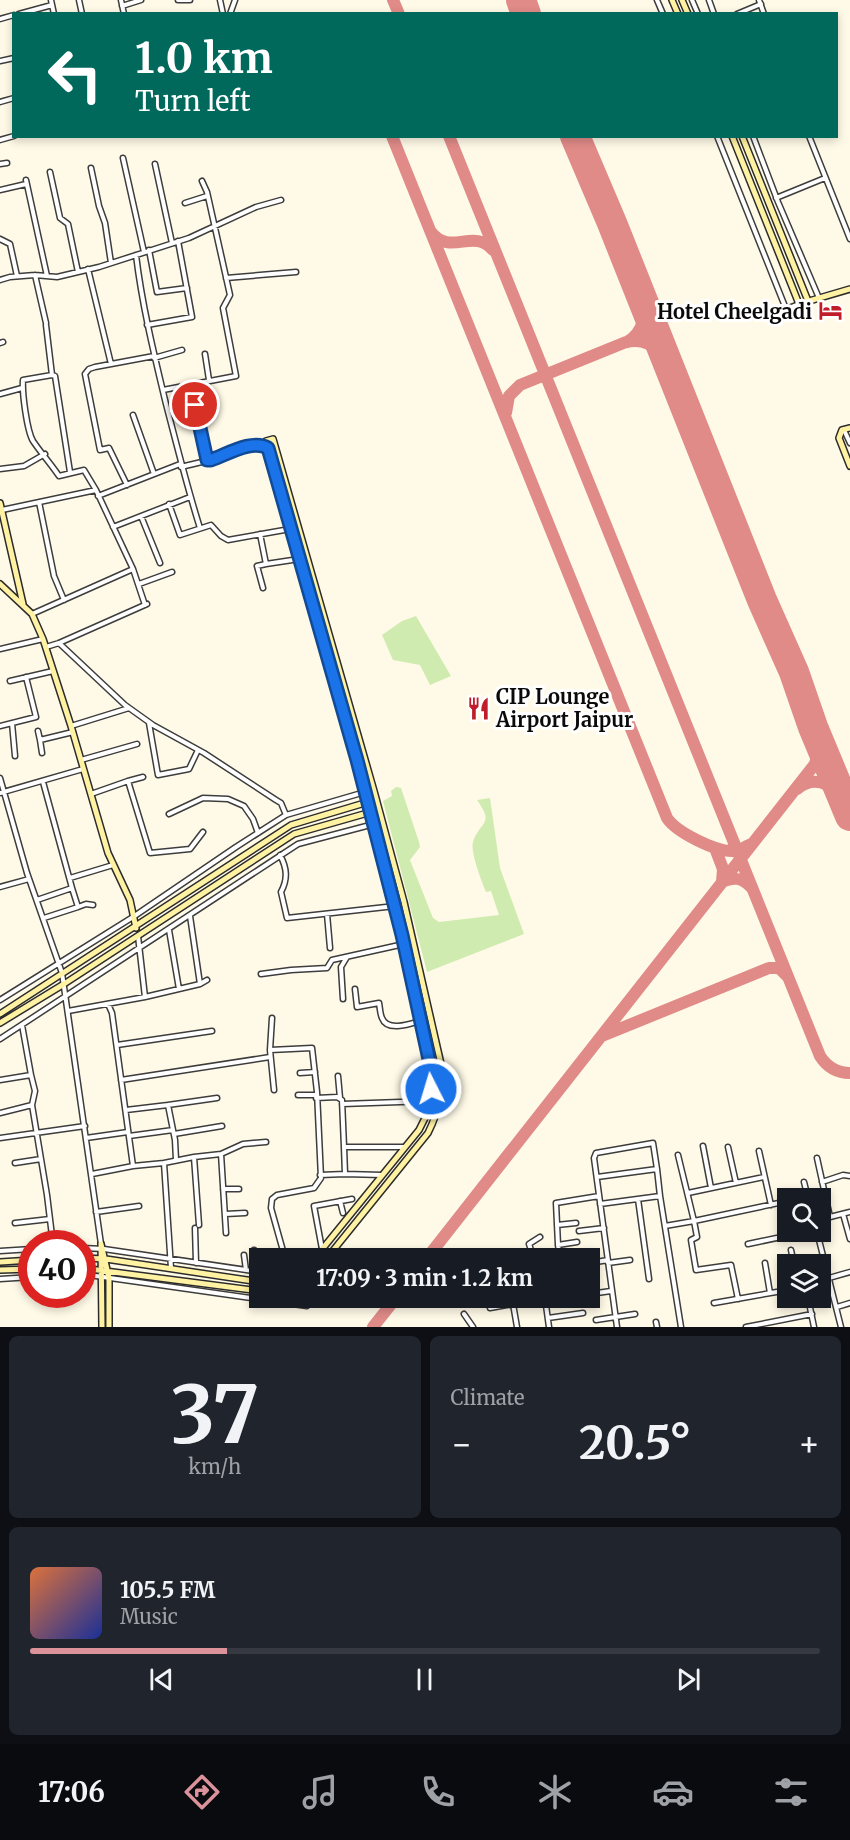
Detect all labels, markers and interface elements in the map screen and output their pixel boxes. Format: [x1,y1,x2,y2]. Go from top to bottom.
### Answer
text: 1.0 km [135,32,273,84]
icon: left [36,36,114,114]
text: Turn left [135,84,250,118]
hotel icon: Hotel Cheelgadi [817,298,843,324]
place label: Hotel Cheelgadi [657,299,812,324]
pin [169,379,220,430]
icon: arrive [178,388,211,421]
place label: CIP Lounge Airport Jaipur [495,684,633,732]
restaurant icon: CIP Lounge Airport Jaipur [465,695,491,721]
position arrow [399,1057,463,1121]
map controls [777,1188,831,1308]
button: search [777,1188,831,1242]
speed limit sign: 40 [18,1230,96,1308]
button: layers [777,1254,831,1308]
text: 17:09 · 3 min · 1.2 km [316,1264,533,1292]
text: 37 [171,1366,259,1464]
text: Climate [451,1385,525,1410]
text: 20.5° [579,1415,691,1471]
text: − [451,1424,473,1465]
text: + [798,1424,820,1465]
text: km/h [188,1454,241,1479]
text: 105.5 FM [120,1576,215,1604]
text: Music [120,1604,178,1629]
icon: previous [145,1663,178,1696]
icon: pause [408,1663,441,1696]
icon: next [672,1663,705,1696]
icon: directions [181,1771,223,1813]
icon: music [299,1771,341,1813]
icon: phone [417,1771,459,1813]
icon: climate [534,1771,576,1813]
icon: car [652,1771,694,1813]
icon: filters [770,1771,812,1813]
text: 17:06 [38,1775,105,1809]

